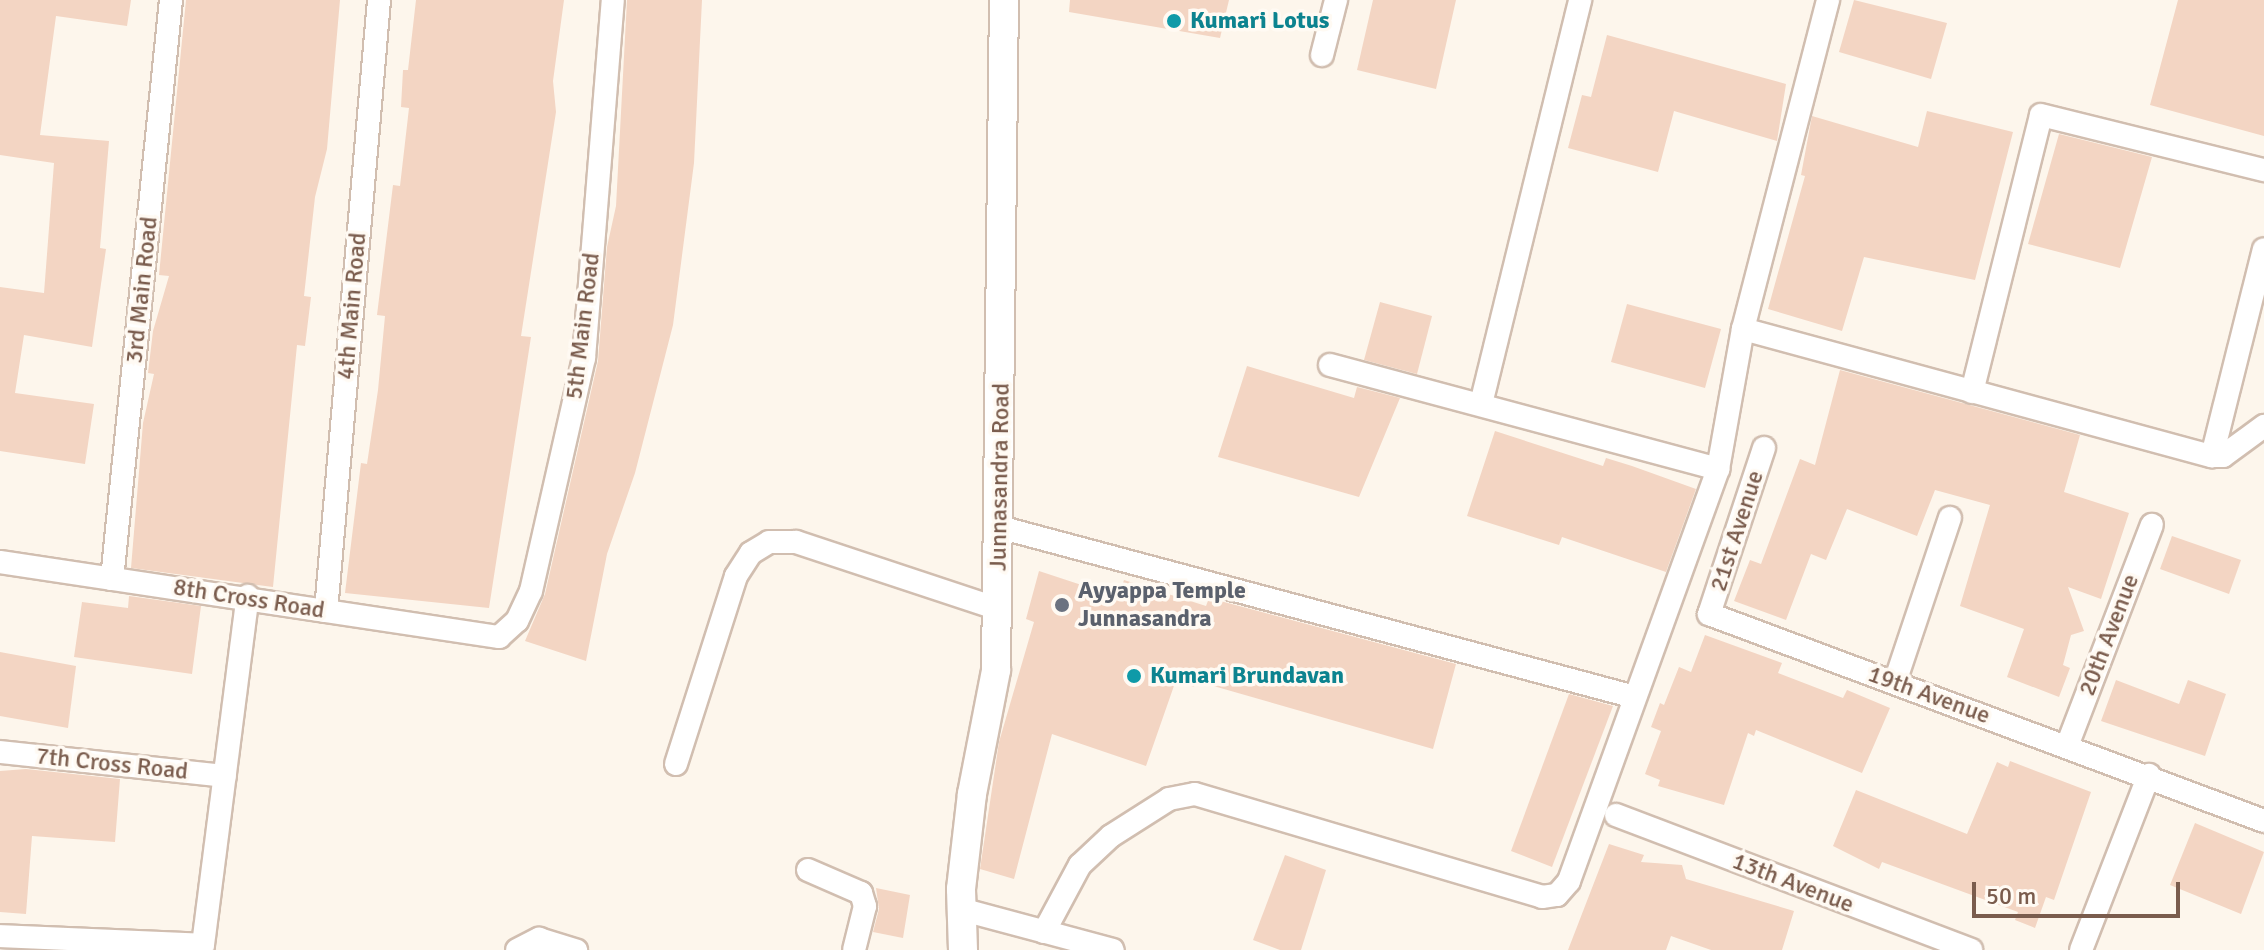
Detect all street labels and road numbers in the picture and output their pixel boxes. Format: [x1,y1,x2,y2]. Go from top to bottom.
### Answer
street label: 3rd Main Road [120,215,164,365]
street label: 4th Main Road [331,231,373,381]
street label: 5th Main Road [560,251,606,401]
street label: Junnasandra Road [984,383,1016,571]
street label: 21st Avenue [1704,467,1770,595]
street label: 20th Avenue [2073,570,2145,700]
street label: 8th Cross Road [171,573,327,625]
street label: 19th Avenue [1864,660,1994,730]
street label: 7th Cross Road [35,742,189,786]
street label: 13th Avenue [1728,847,1858,919]

